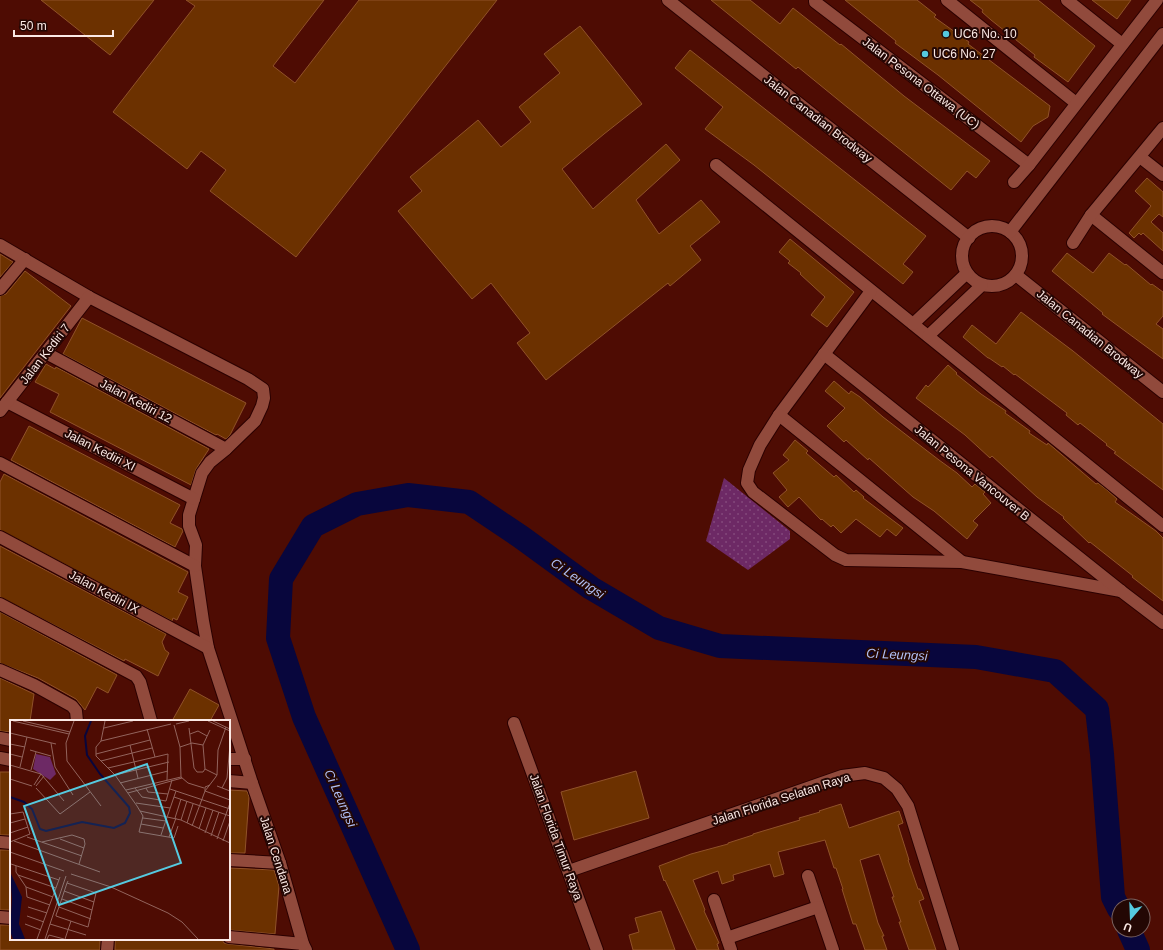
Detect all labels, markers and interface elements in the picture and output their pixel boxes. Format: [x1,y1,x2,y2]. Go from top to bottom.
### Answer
scale bar [14,12,113,38]
text: 50 m [20,19,47,33]
place label: UC6 No. 10 [954,27,1017,41]
marker: UC6 No. 10 [941,29,951,39]
street label: Jalan Pesona Ottawa (UC) [860,34,982,132]
place label: UC6 No. 27 [933,47,996,61]
marker: UC6 No. 27 [920,49,930,59]
street label: Jalan Canadian Brodway [761,72,875,166]
street label: Jalan Canadian Brodway [1034,287,1146,381]
street label: Jalan Kediri 7 [17,321,73,387]
street label: Jalan Kediri 12 [98,376,175,426]
street label: Jalan Pesona Vancouver B [912,422,1032,524]
street label: Jalan Kediri XI [62,426,138,474]
water label: Ci Leungsi [548,555,608,602]
street label: Jalan Kediri IX [67,568,141,616]
water label: Ci Leungsi [866,645,929,664]
inset map [10,720,230,940]
water label: Ci Leungsi [321,767,360,830]
street label: Jalan Florida Selatan Raya [710,770,852,828]
street label: Jalan Florida Timur Raya [527,772,585,902]
street label: Jalan Cendana [257,814,295,896]
north arrow [1111,898,1151,938]
text: U [1122,920,1133,934]

